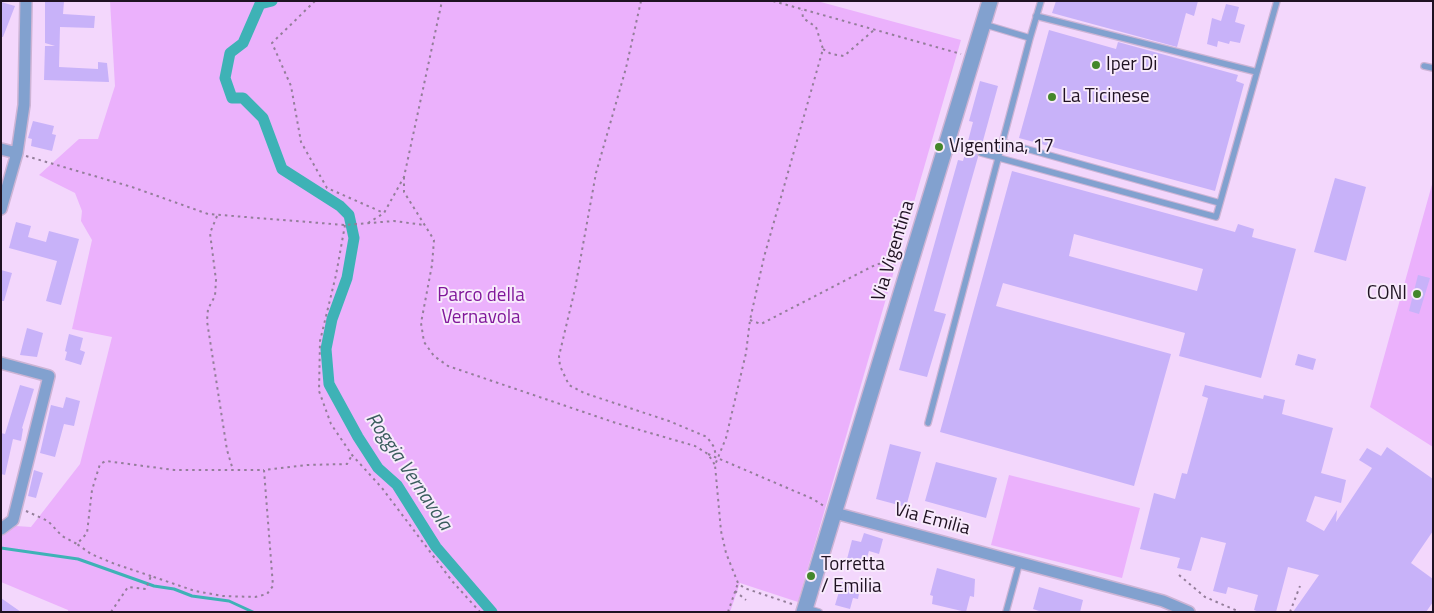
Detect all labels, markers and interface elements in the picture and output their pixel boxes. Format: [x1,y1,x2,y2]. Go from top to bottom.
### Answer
place label: Iper Di [1106,54,1157,76]
marker: Iper Di [1090,59,1102,71]
place label: La Ticinese [1062,86,1150,108]
marker: La Ticinese [1046,91,1058,103]
place label: Vigentina, 17 [949,136,1054,158]
marker: Vigentina, 17 [933,141,945,153]
street label: Via Vigentina [868,198,920,304]
place label: CONI [1367,283,1407,305]
park label: Parco della Vernavola [437,285,525,329]
marker: CONI [1411,288,1423,300]
water label: Roggia Vernavola [360,408,456,536]
street label: Via Emilia [892,499,972,541]
place label: Torretta / Emilia [821,554,885,598]
marker: Torretta / Emilia [805,570,817,582]

